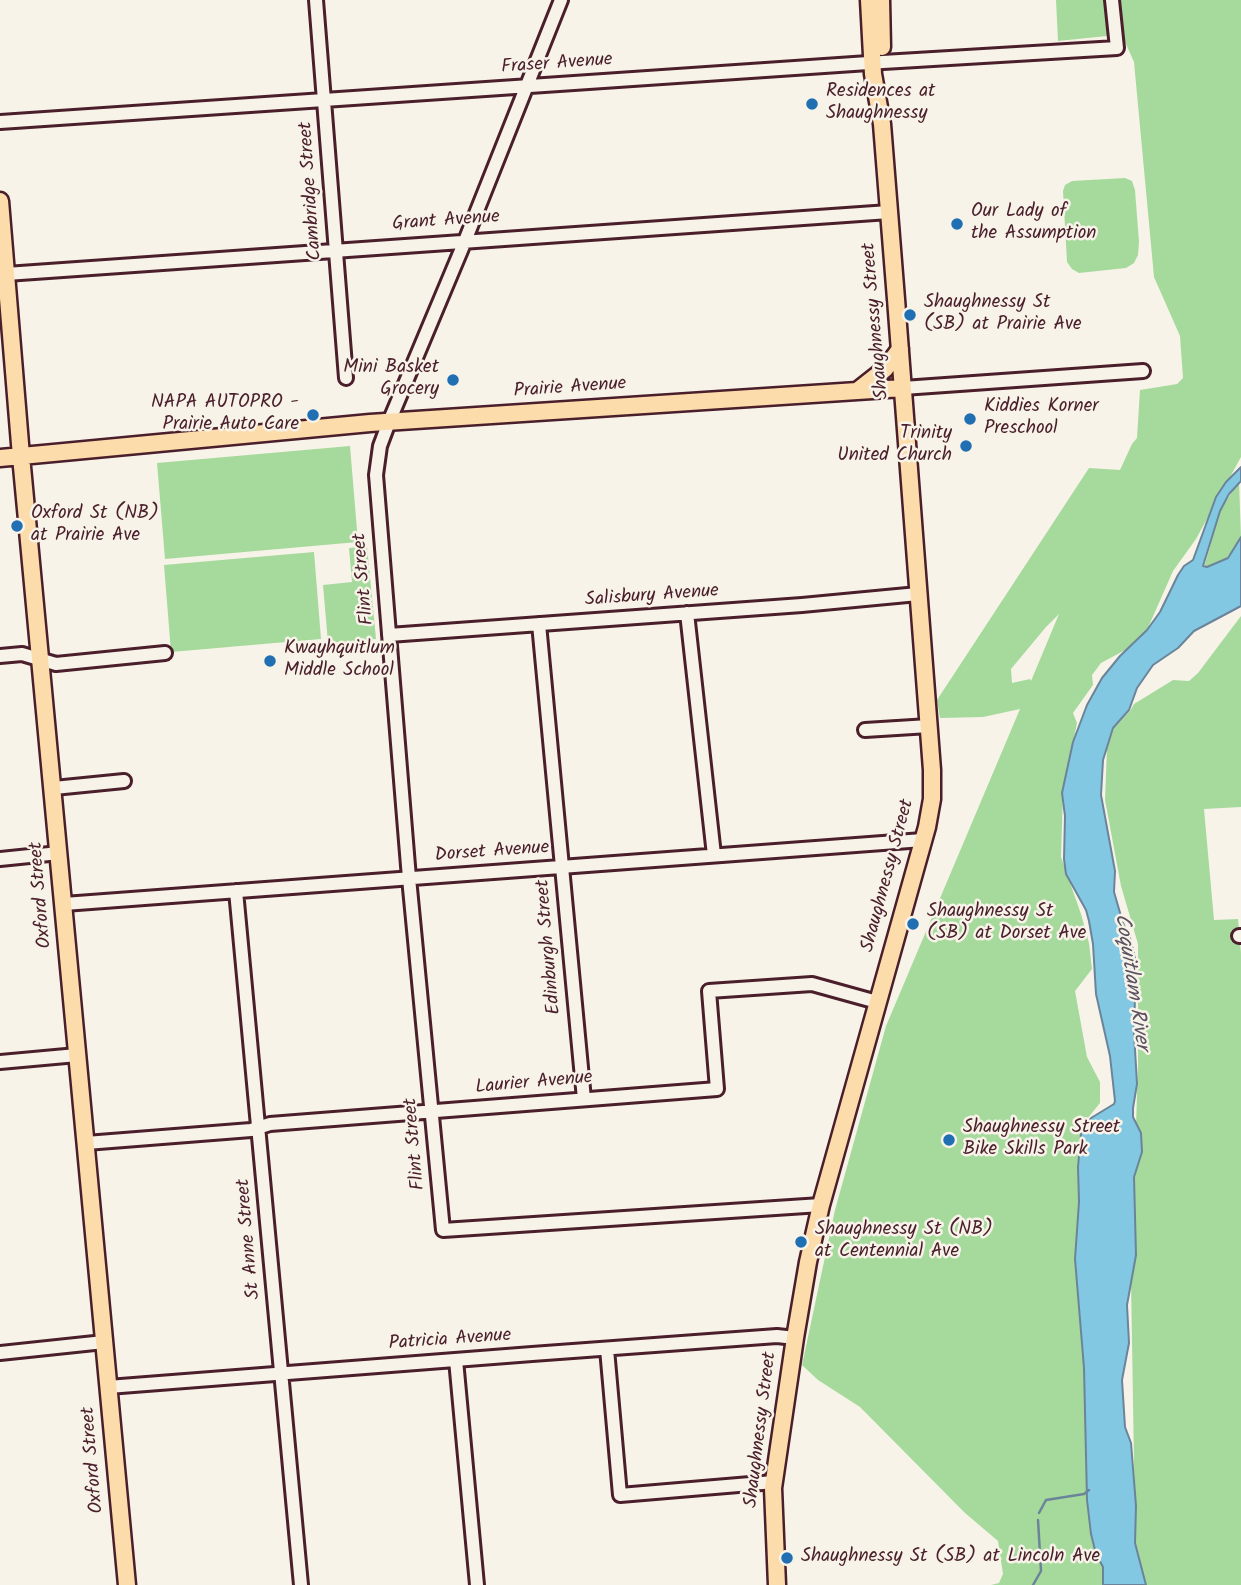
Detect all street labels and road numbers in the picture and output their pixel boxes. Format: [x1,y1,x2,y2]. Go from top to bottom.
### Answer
street label: Fraser Avenue [501,50,613,80]
street label: Cambridge Street [296,121,328,261]
street label: Grant Avenue [391,207,501,237]
street label: Shaughnessy Street [859,242,895,400]
street label: Prairie Avenue [513,374,627,404]
street label: Flint Street [350,532,380,626]
street label: Salisbury Avenue [584,581,720,613]
street label: Shaughnessy Street [858,797,920,955]
street label: Dorset Avenue [434,838,550,868]
street label: Oxford Street [26,841,58,949]
street label: Edinburgh Street [533,878,567,1016]
street label: Laurier Avenue [474,1068,594,1100]
street label: Flint Street [401,1097,431,1191]
street label: St Anne Street [233,1178,267,1300]
street label: Patricia Avenue [388,1325,512,1357]
street label: Shaughnessy Street [741,1351,783,1509]
street label: Oxford Street [78,1406,110,1514]

